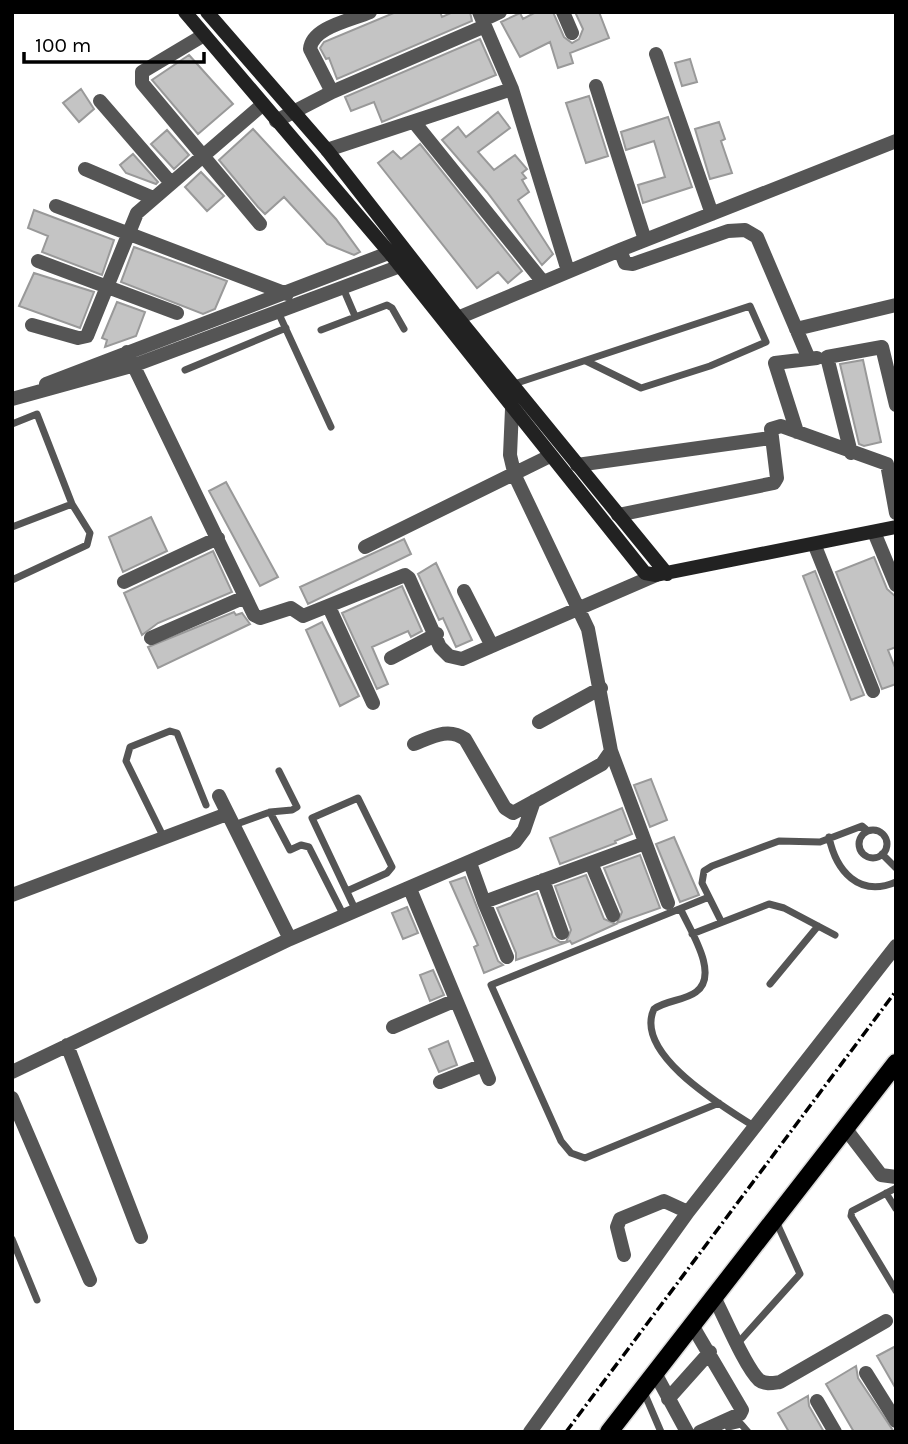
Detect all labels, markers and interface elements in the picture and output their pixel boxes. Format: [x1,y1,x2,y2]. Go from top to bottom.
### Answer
scale bar [24,21,205,65]
text: 100 m [35,33,92,57]

